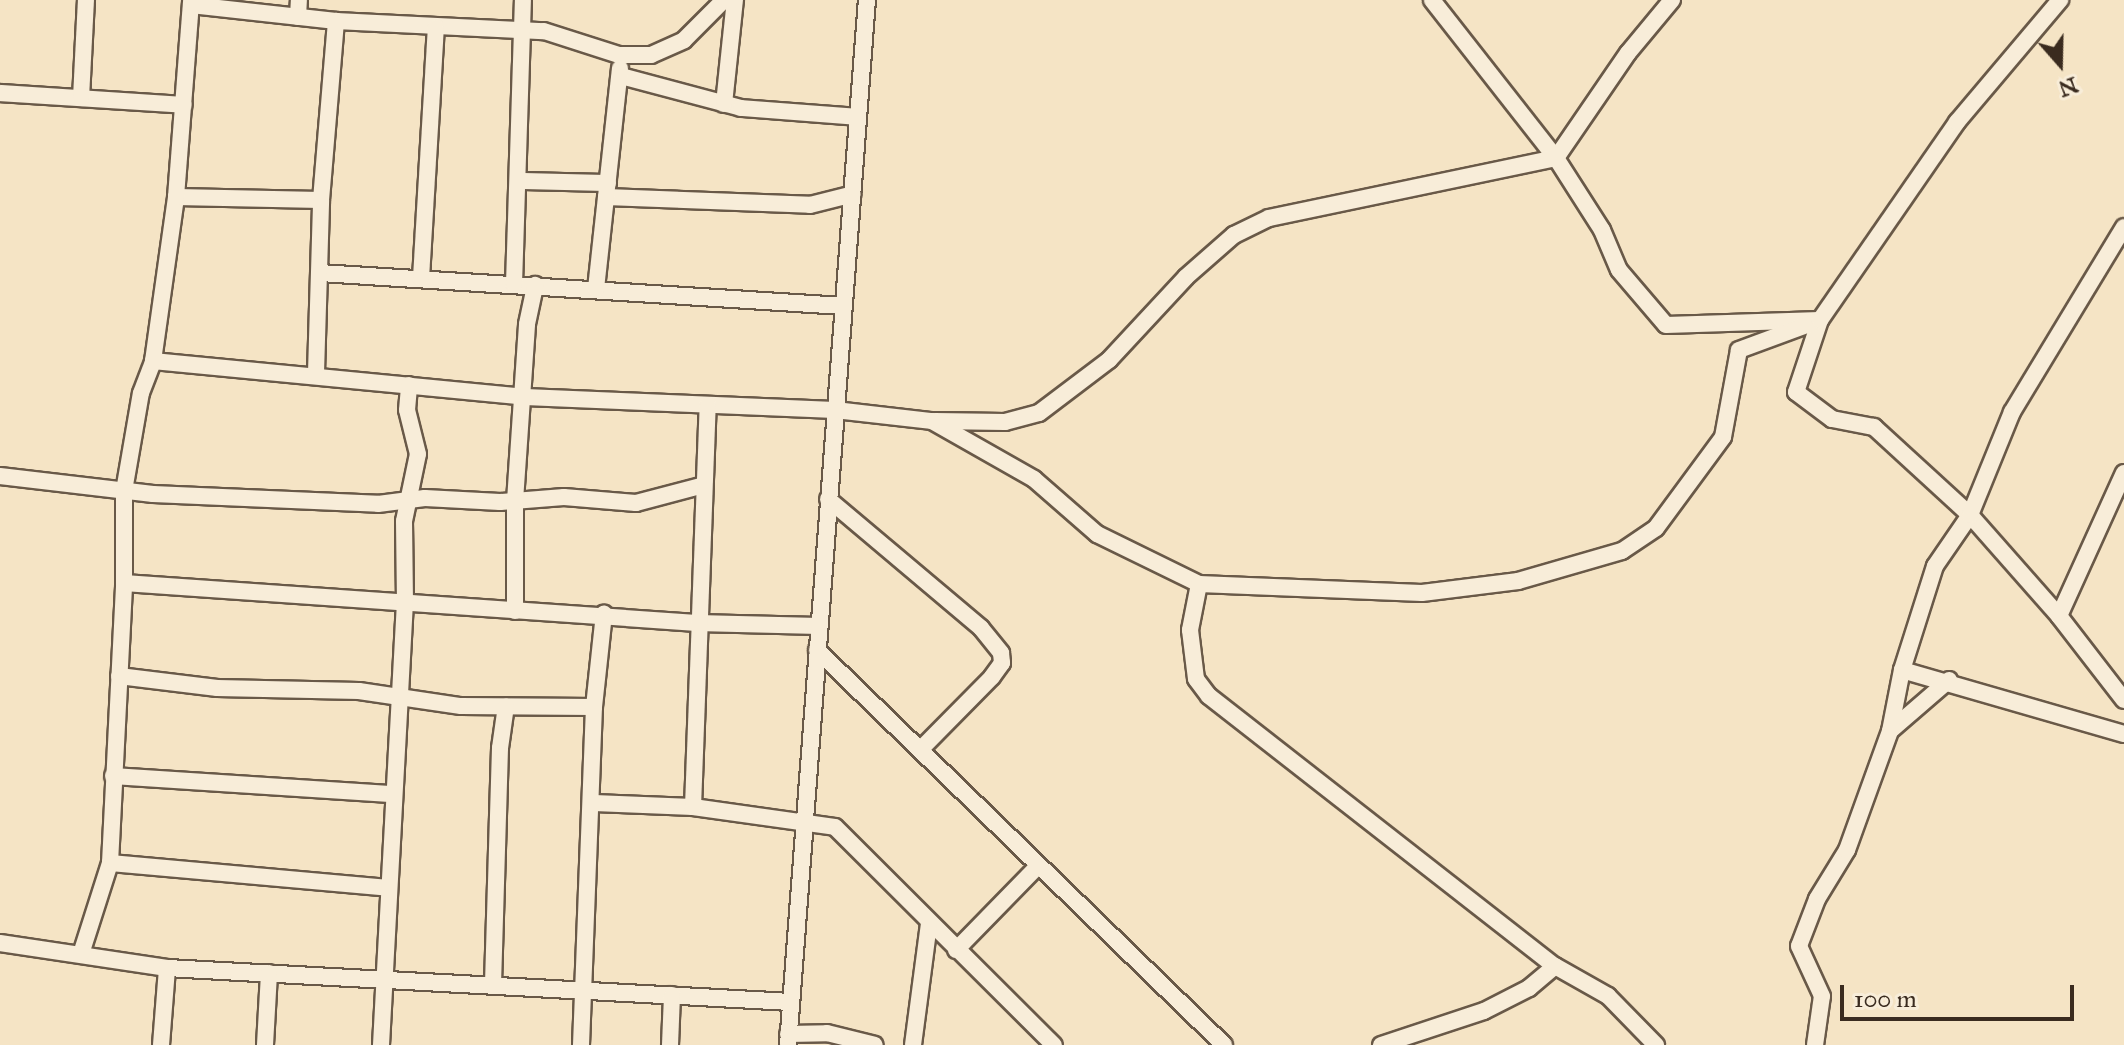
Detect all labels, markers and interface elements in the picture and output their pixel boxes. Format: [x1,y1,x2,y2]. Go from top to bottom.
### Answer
north arrow [2020,24,2100,104]
text: N [2055,71,2082,103]
scale bar [1844,969,2078,1019]
text: 100 m [1854,984,1917,1014]

